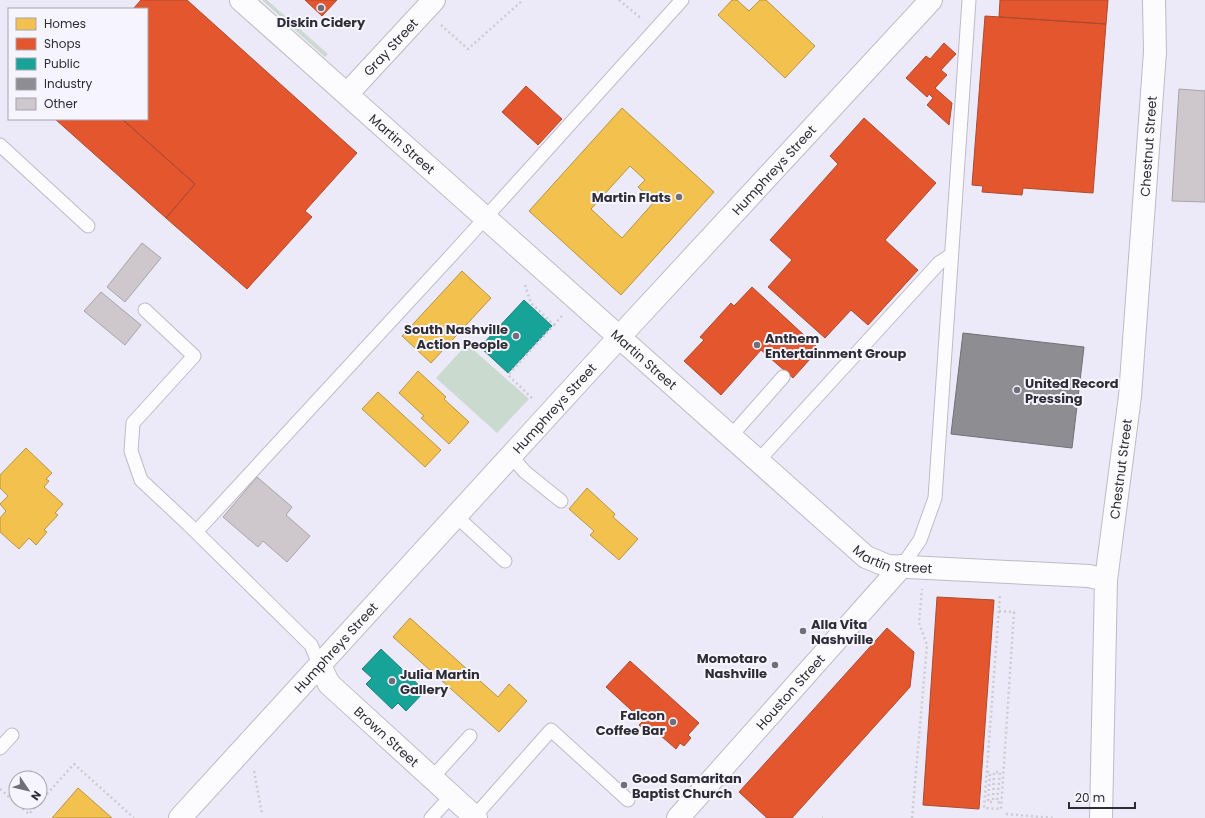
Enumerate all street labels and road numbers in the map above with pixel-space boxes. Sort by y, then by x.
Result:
street label: Gray Street [359,14,423,80]
street label: Chestnut Street [1136,95,1162,197]
street label: Martin Street [365,109,439,179]
street label: Humphreys Street [728,121,821,219]
street label: Martin Street [607,325,681,394]
street label: Humphreys Street [508,359,601,458]
street label: Chestnut Street [1105,418,1137,520]
street label: Martin Street [848,541,933,578]
street label: Humphreys Street [290,598,383,697]
street label: Houston Street [752,650,830,734]
street label: Brown Street [350,702,423,772]

